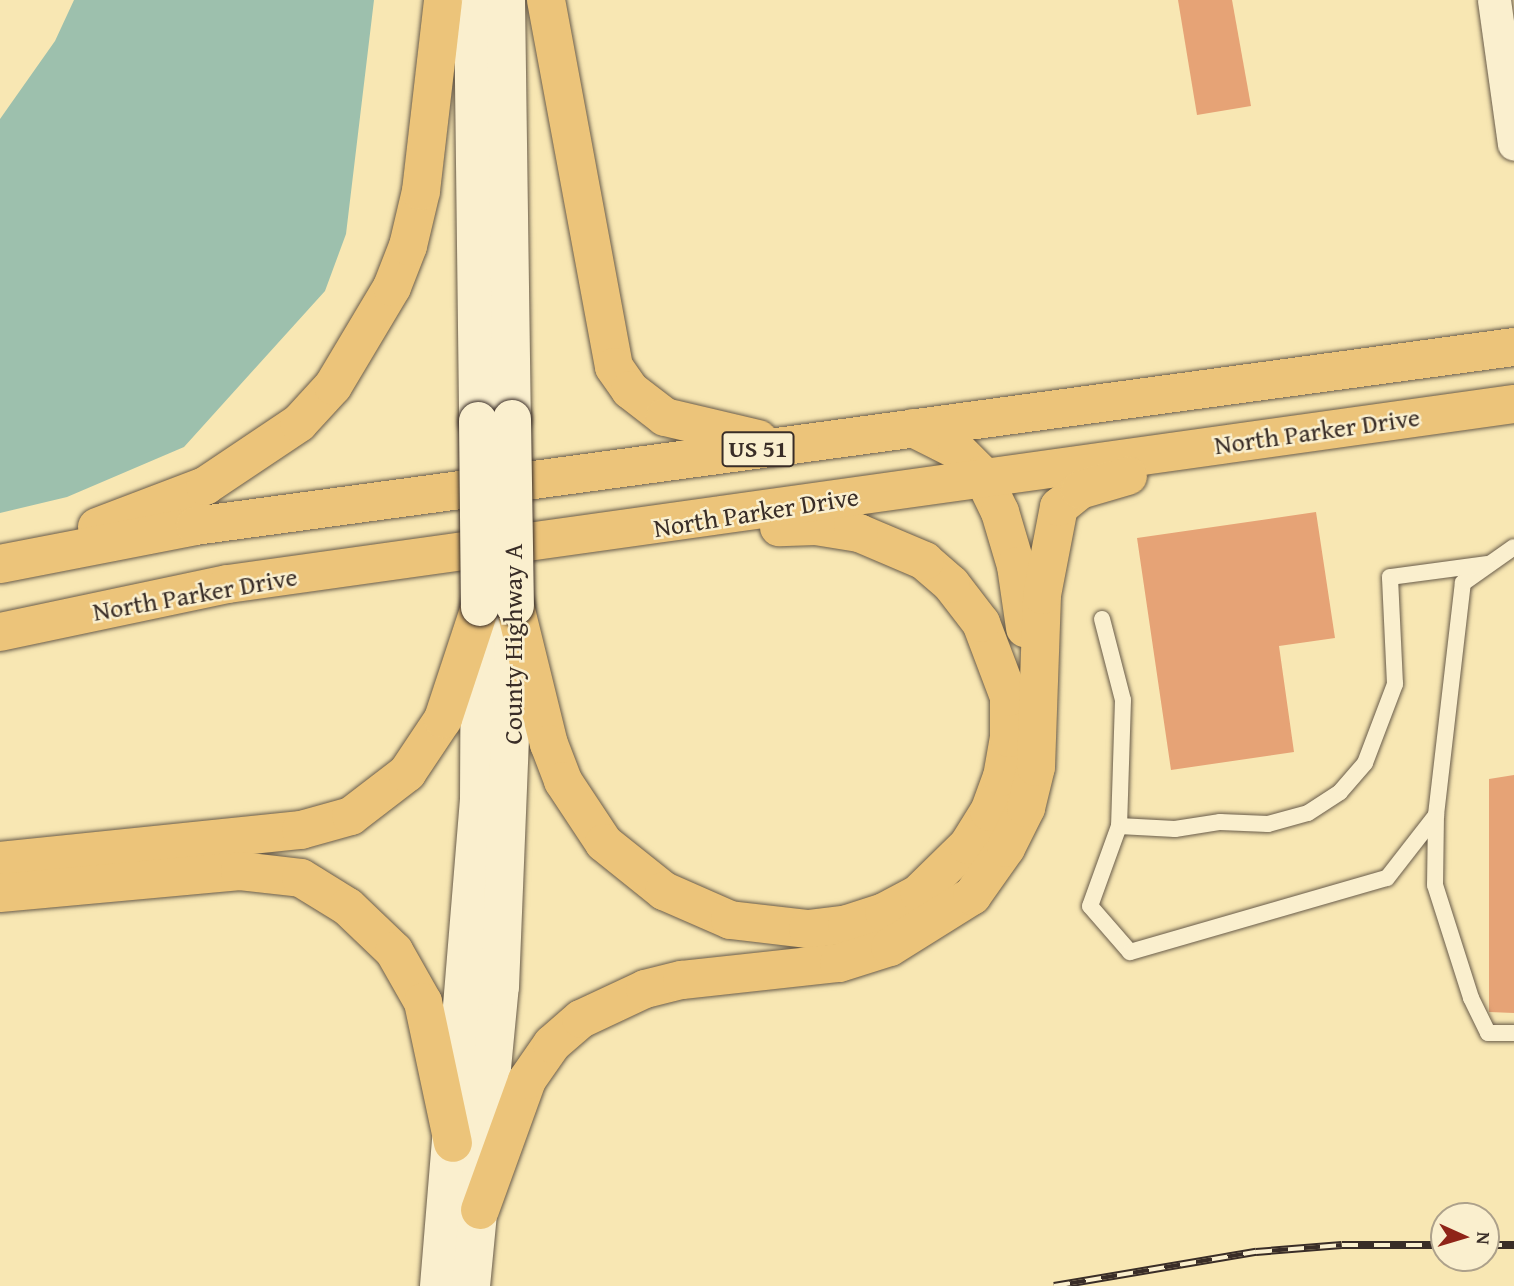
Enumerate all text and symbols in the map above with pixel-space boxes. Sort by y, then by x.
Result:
street label: North Parker Drive [1212,401,1422,461]
road number: US 51 [721,428,795,470]
street label: North Parker Drive [651,480,861,544]
street label: County Highway A [497,544,529,744]
street label: North Parker Drive [90,561,300,627]
north arrow [1430,1202,1500,1272]
text: N [1470,1231,1498,1246]

